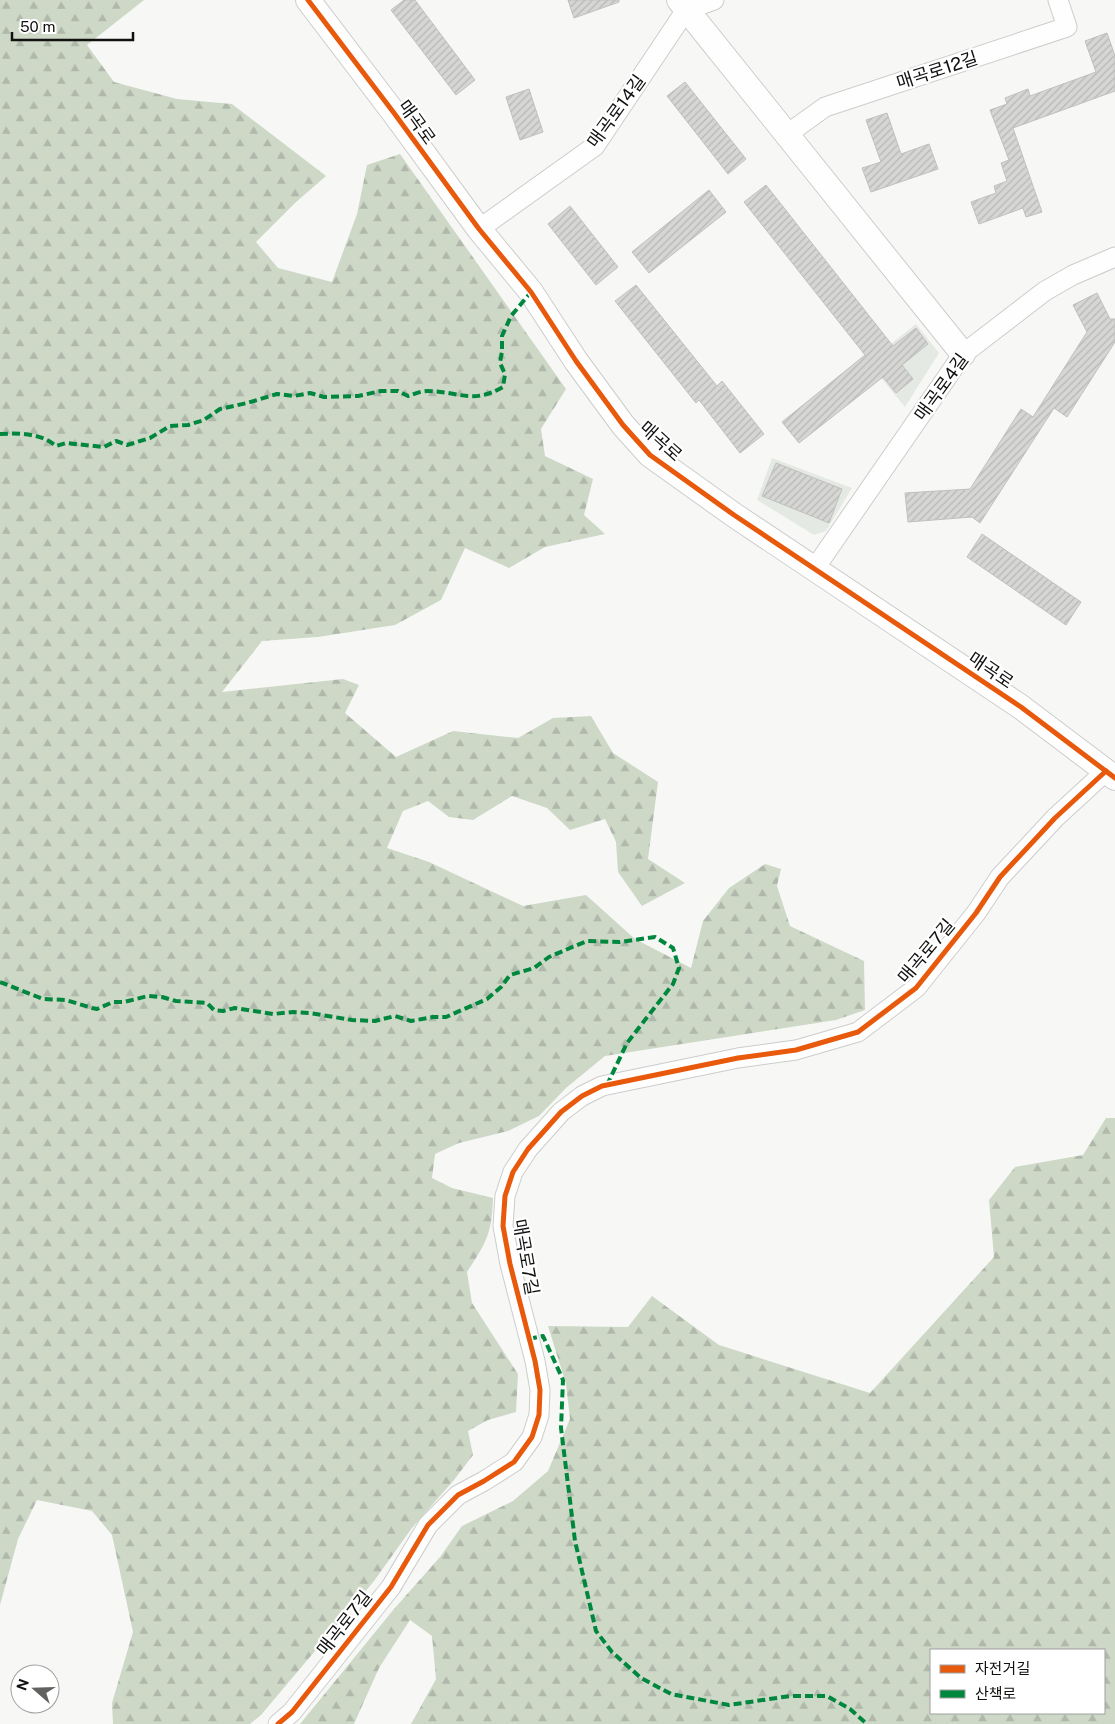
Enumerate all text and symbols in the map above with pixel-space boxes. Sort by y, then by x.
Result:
scale bar [12,10,134,42]
text: 50 m [20,18,55,35]
street label: 매곡로12길 [894,47,980,93]
street label: 매곡로14길 [583,70,649,152]
street label: 매곡로 [394,96,440,148]
street label: 매곡로4길 [910,349,972,425]
street label: 매곡로 [636,417,686,465]
street label: 매곡로 [965,647,1017,693]
street label: 매곡로7길 [893,915,959,987]
street label: 매곡로7길 [509,1217,543,1297]
street label: 매곡로7길 [312,1586,376,1660]
legend [930,1649,1105,1714]
text: 자전거길 [975,1660,1030,1677]
north arrow [10,1664,60,1714]
text: N [13,1677,32,1692]
text: 산책로 [975,1685,1016,1702]

